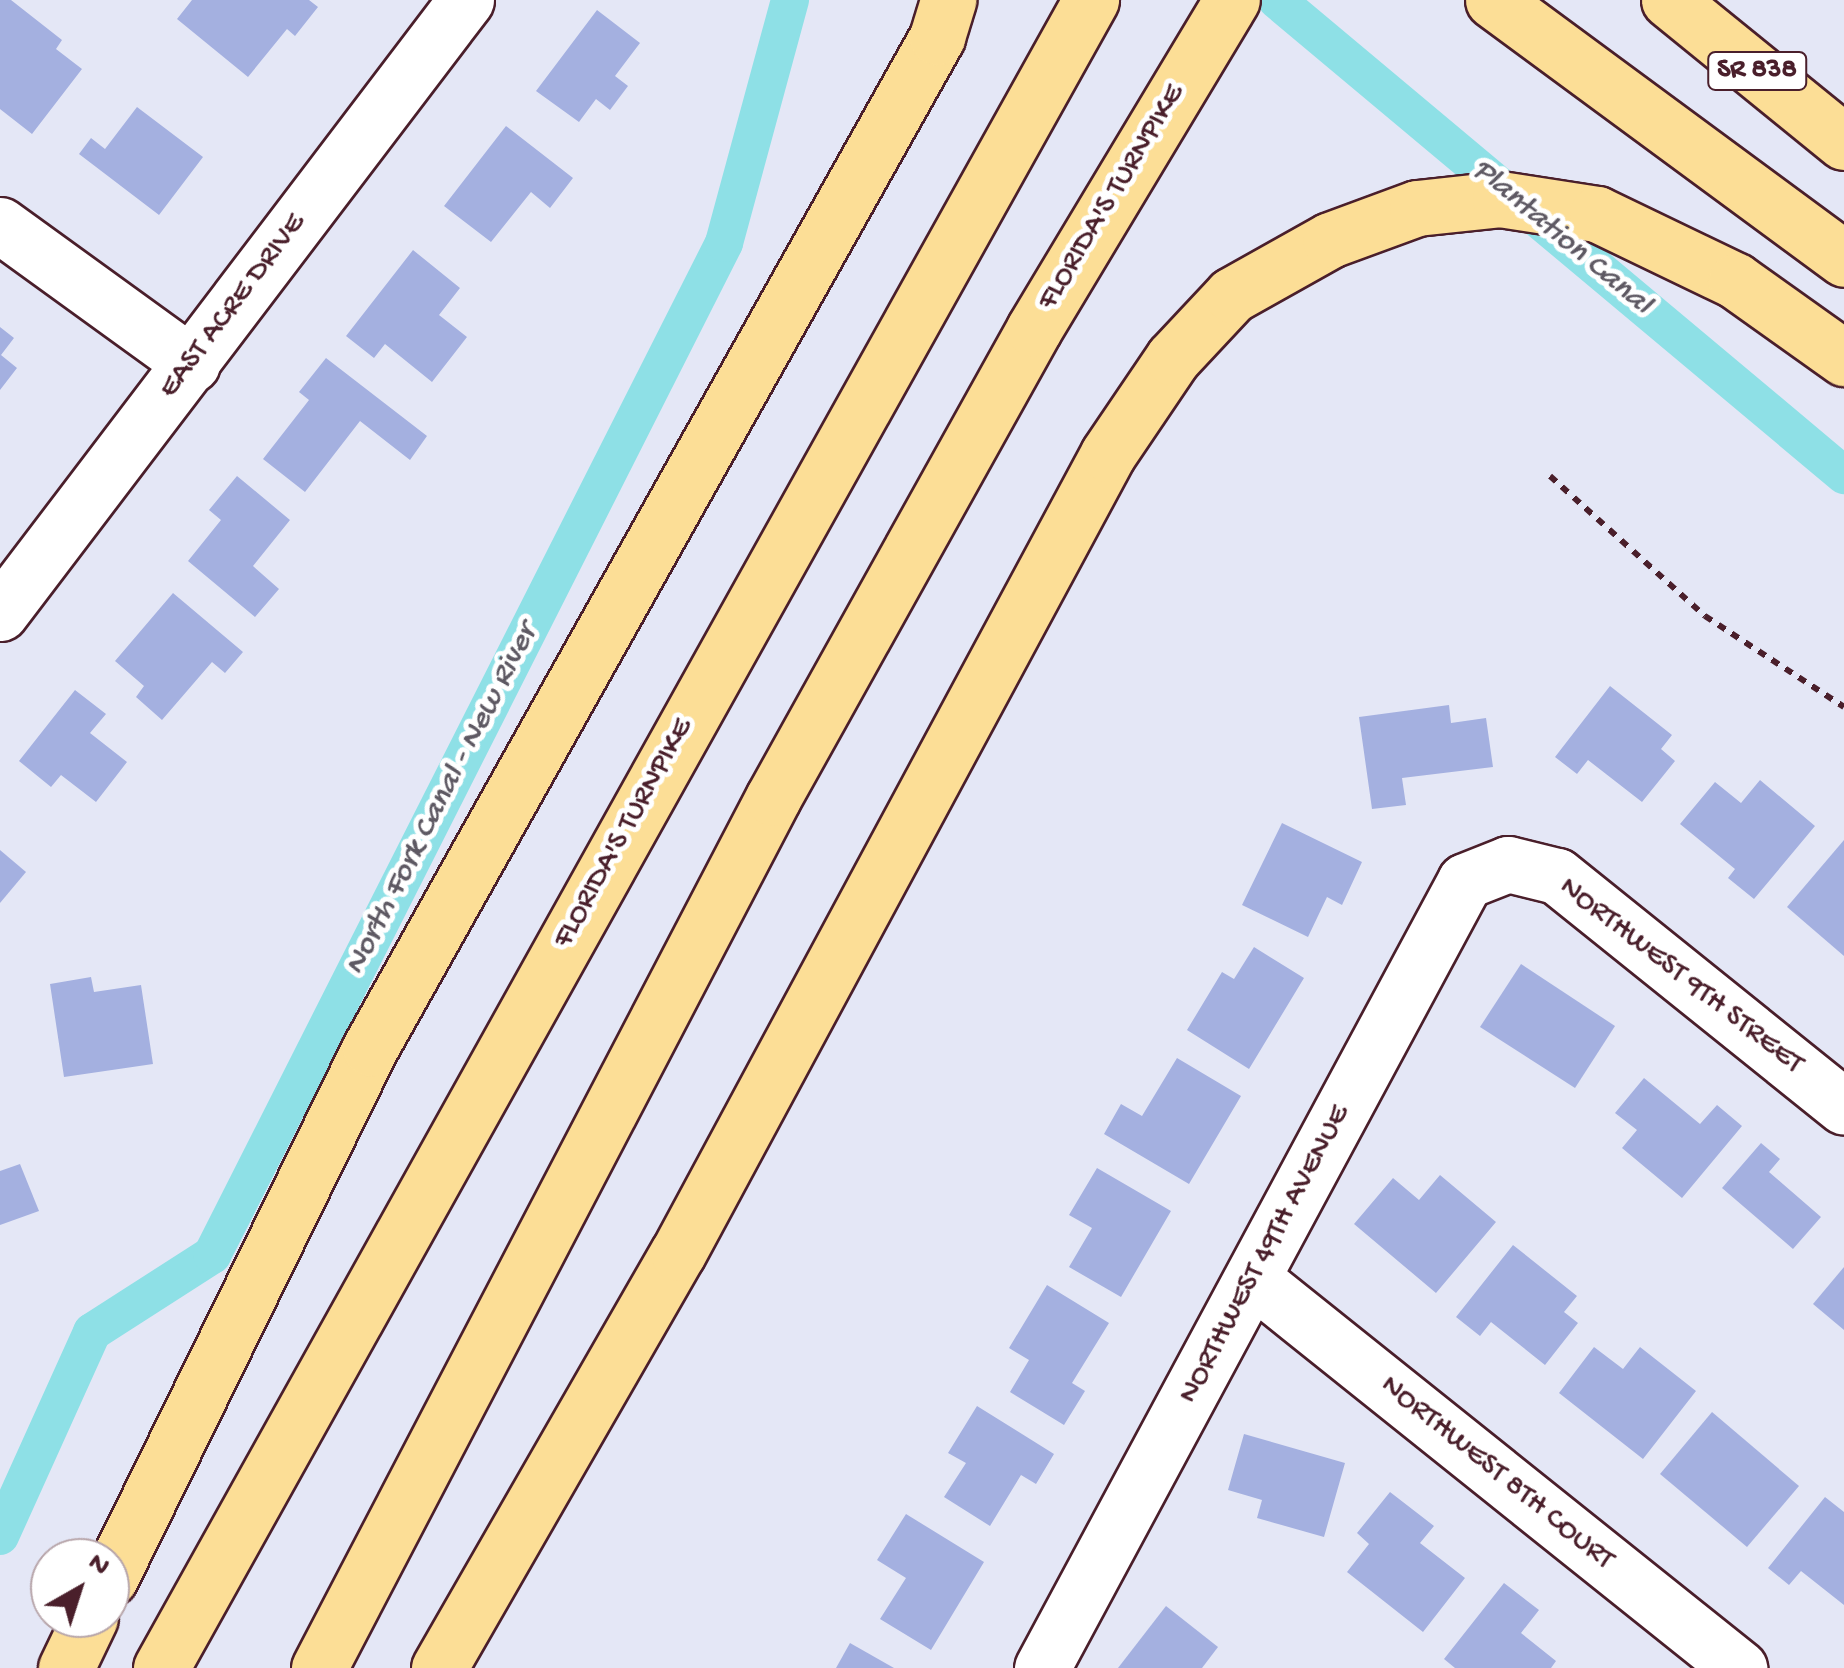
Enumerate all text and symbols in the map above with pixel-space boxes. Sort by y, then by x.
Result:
road number: SR 838 [1707,48,1807,94]
street label: FLORIDA'S TURNPIKE [1032,79,1194,317]
water label: Plantation Canal [1463,152,1659,324]
street label: EAST ACRE DRIVE [153,207,315,407]
water label: North Fork Canal - New River [337,618,547,982]
street label: FLORIDA'S TURNPIKE [547,713,703,955]
street label: NORTHWEST 9TH STREET [1551,871,1809,1083]
street label: NORTHWEST 49TH AVENUE [1172,1100,1360,1410]
street label: NORTHWEST 8TH COURT [1372,1369,1620,1579]
north arrow [30,1538,130,1638]
text: N [80,1547,115,1584]

